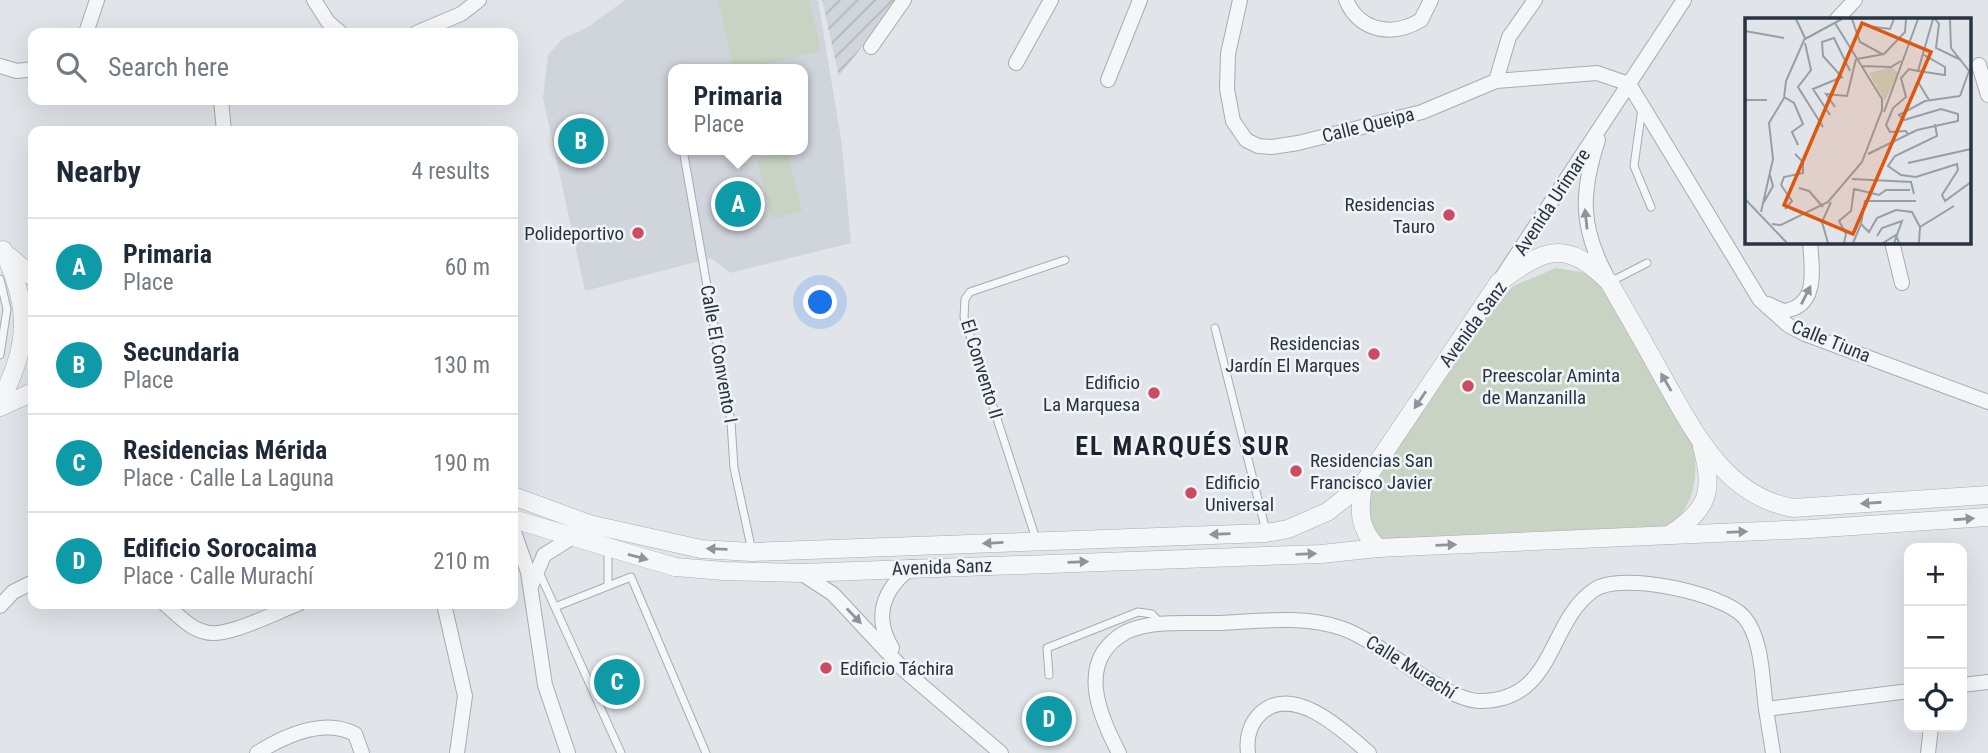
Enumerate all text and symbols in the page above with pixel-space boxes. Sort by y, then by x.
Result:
inset map [1745,18,1970,243]
search box [28,28,518,105]
icon: search [52,48,90,86]
text: Search here [108,52,229,82]
popup [668,64,808,155]
text: Primaria [694,81,782,111]
street label: Calle Queipa [1320,102,1416,148]
text: Place [694,111,744,138]
pin: B [558,115,604,167]
street label: Avenida Urimare [1509,144,1595,260]
text: Nearby [56,154,141,189]
text: 4 results [412,158,490,185]
pin: A [715,178,761,230]
place label: Residencias Tauro [1345,193,1435,238]
marker: Residencias Tauro [1441,207,1457,223]
one-way arrow [1581,208,1592,230]
place label: Polideportivo [524,222,624,245]
marker: Polideportivo [630,225,646,241]
text: Primaria [123,239,212,269]
text: A [72,254,86,281]
text: 60 m [445,254,490,281]
text: Place [123,269,173,296]
street label: Avenida Sanz [1434,277,1512,371]
street label: Calle El Convento I [696,283,742,425]
your location [803,285,837,319]
one-way arrow [1800,285,1811,305]
street label: Calle Tiuna [1788,315,1874,367]
street label: El Convento II [956,317,1008,421]
place label: Residencias Jardín El Marques [1225,332,1360,377]
text: Secundaria [123,337,240,367]
marker: Residencias Jardín El Marques [1366,346,1382,362]
text: B [73,352,85,379]
text: 130 m [433,352,490,379]
place label: Preescolar Aminta de Manzanilla [1482,364,1620,409]
text: Place [123,367,173,394]
place label: Edificio La Marquesa [1043,371,1140,416]
one-way arrow [1660,372,1672,392]
marker: Preescolar Aminta de Manzanilla [1460,378,1476,394]
marker: Edificio La Marquesa [1146,385,1162,401]
one-way arrow [1413,391,1427,409]
district label: EL MARQUÉS SUR [1075,431,1291,461]
text: Residencias Mérida [123,435,327,465]
place label: Residencias San Francisco Javier [1310,449,1433,494]
text: C [72,450,86,477]
text: 190 m [433,450,490,477]
marker: Residencias San Francisco Javier [1288,463,1304,479]
text: Place · Calle La Laguna [123,465,334,492]
place label: Edificio Universal [1205,471,1274,516]
marker: Edificio Universal [1183,485,1199,501]
one-way arrow [1860,498,1882,509]
one-way arrow [1954,513,1976,524]
one-way arrow [1727,526,1749,537]
one-way arrow [1209,529,1231,540]
text: Edificio Sorocaima [123,533,317,563]
one-way arrow [982,538,1004,549]
one-way arrow [1435,539,1457,550]
map controls [1904,543,1967,732]
button: + [1904,543,1967,606]
one-way arrow [706,544,728,555]
text: D [73,548,86,575]
text: 210 m [433,548,490,575]
one-way arrow [1295,549,1317,560]
one-way arrow [627,552,649,563]
street label: Avenida Sanz [891,554,993,580]
one-way arrow [1068,556,1090,567]
text: Place · Calle Murachí [123,563,314,590]
button: − [1904,606,1967,669]
one-way arrow [845,608,862,625]
street label: Calle Murachí [1362,630,1462,705]
pin: C [594,656,640,708]
place label: Edificio Táchira [840,657,954,680]
marker: Edificio Táchira [818,660,834,676]
button: locate [1904,669,1967,732]
pin: D [1026,693,1072,745]

